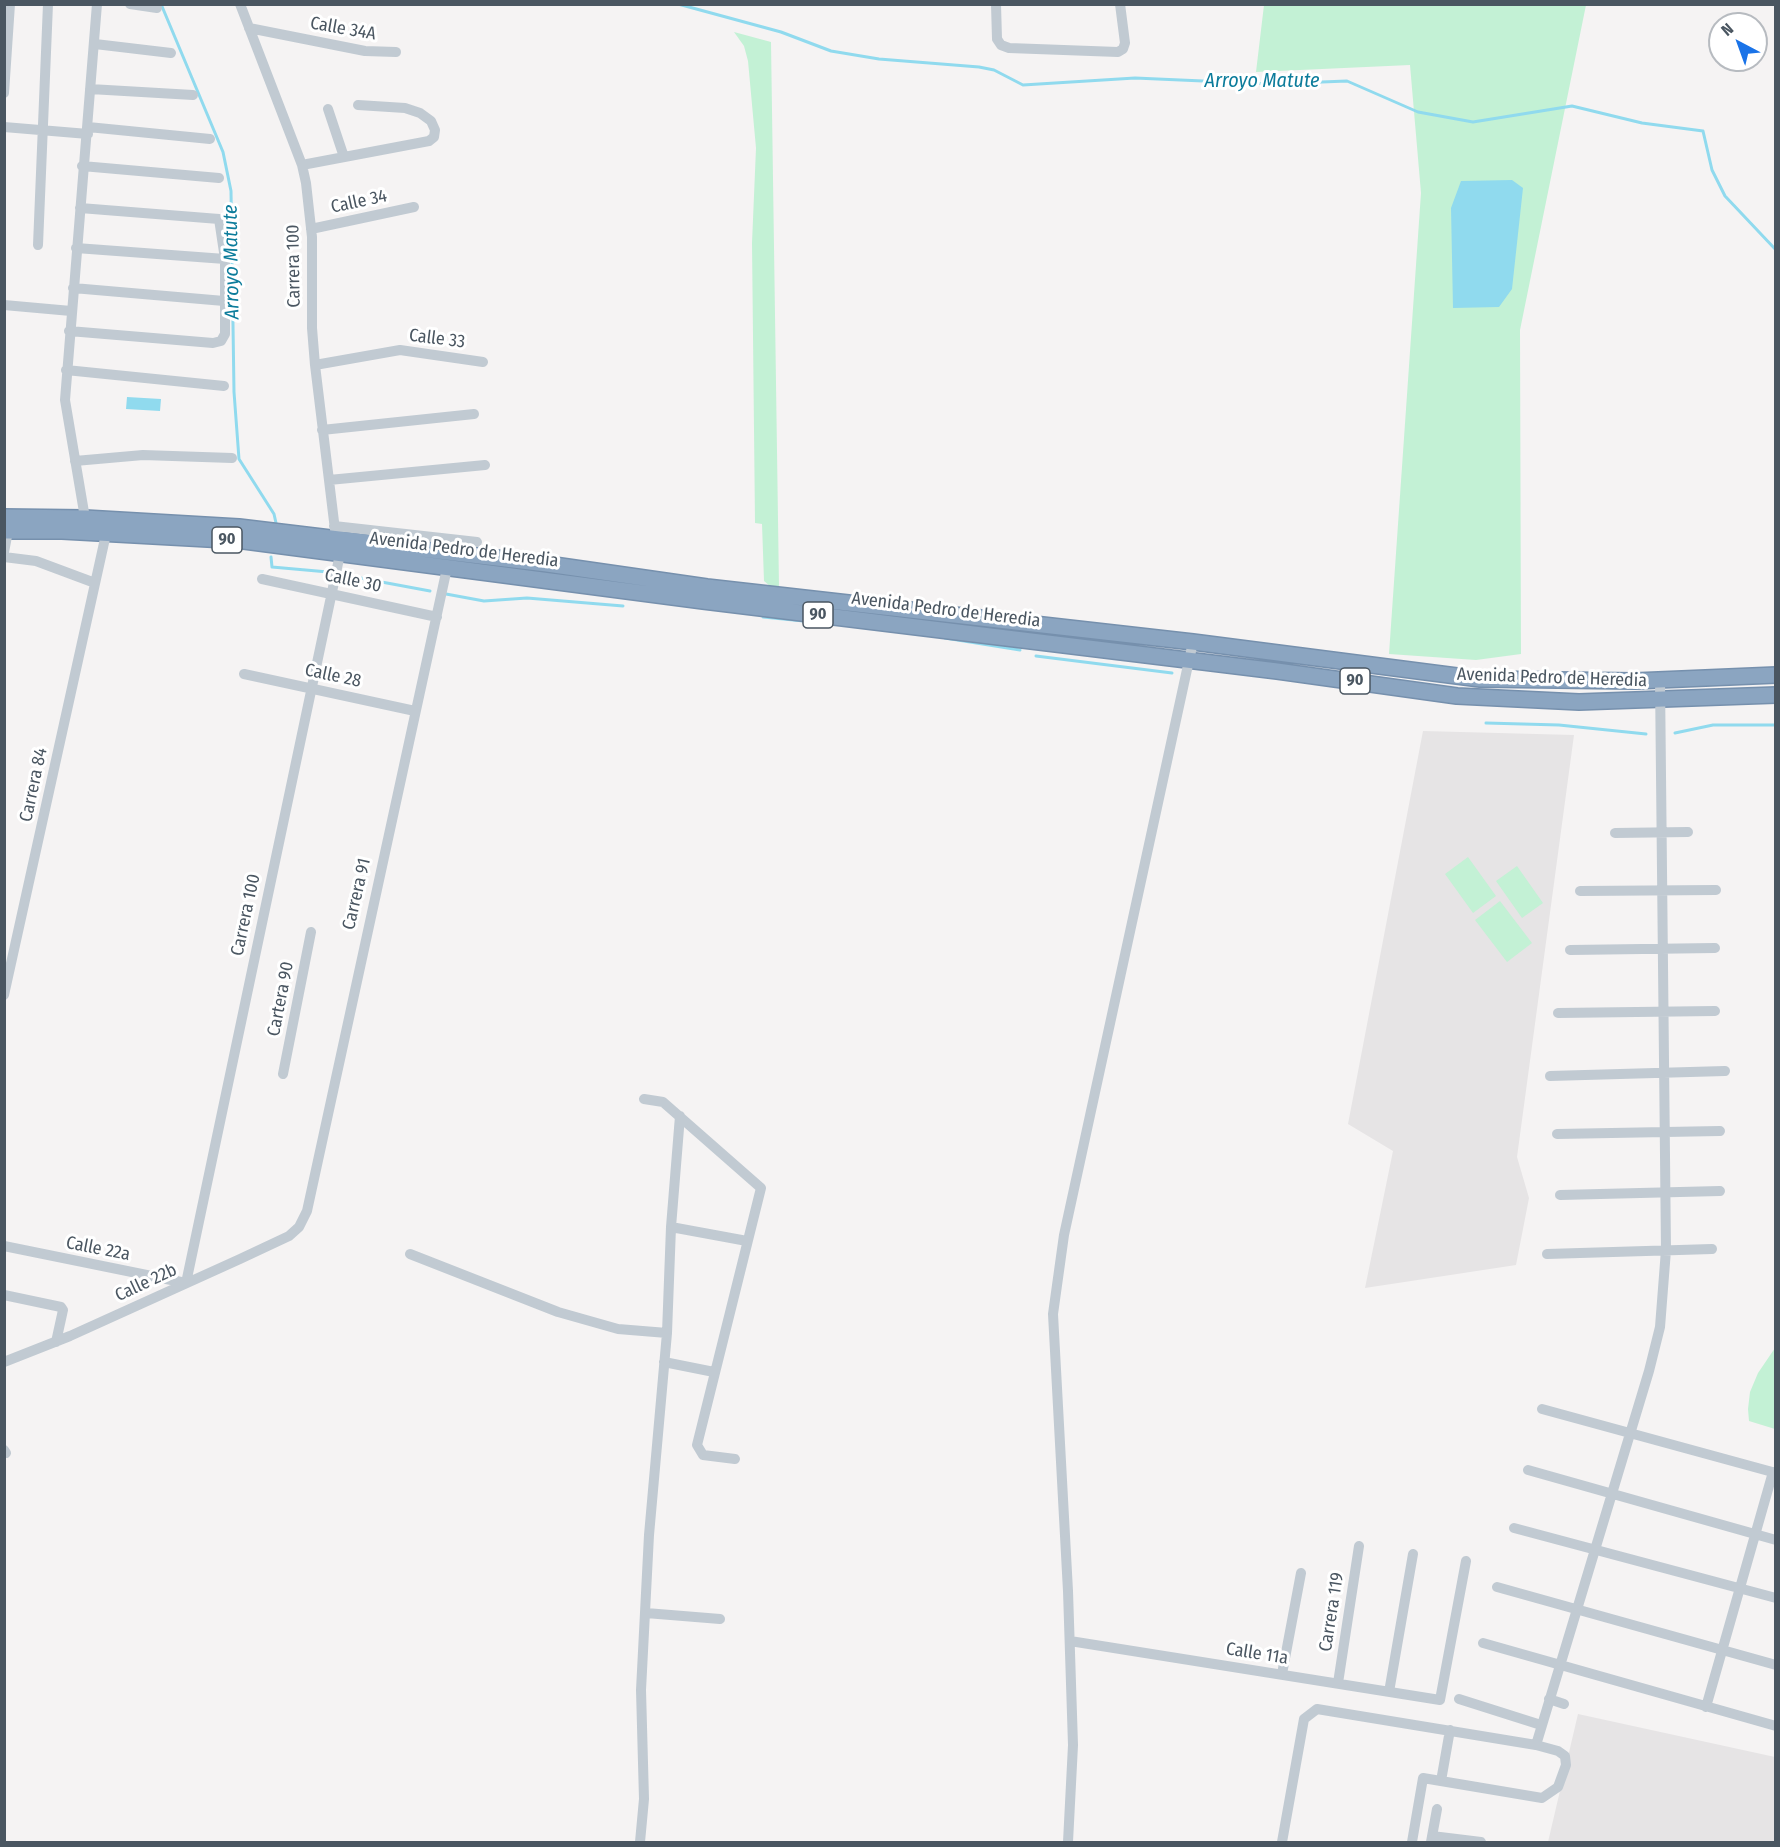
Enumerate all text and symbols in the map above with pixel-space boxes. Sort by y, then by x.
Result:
north arrow [1708,12,1768,72]
street label: Calle 34A [308,13,378,45]
text: N [1717,19,1737,40]
water label: Arroyo Matute [1205,69,1319,93]
street label: Calle 34 [329,186,389,218]
water label: Arroyo Matute [219,204,245,320]
street label: Carrera 100 [282,224,306,308]
street label: Calle 33 [408,325,466,353]
road number: 90 [212,527,242,553]
street label: Avenida Pedro de Heredia [368,528,560,572]
street label: Calle 30 [323,564,383,598]
street label: Avenida Pedro de Heredia [850,588,1042,632]
road number: 90 [803,602,833,628]
street label: Calle 28 [303,660,363,692]
street label: Avenida Pedro de Heredia [1457,664,1647,692]
road number: 90 [1340,668,1370,694]
street label: Carrera 84 [16,746,52,824]
street label: Carrera 91 [338,856,376,932]
street label: Carrera 100 [227,872,265,958]
street label: Cartera 90 [263,960,299,1038]
street label: Calle 22a [64,1232,132,1266]
street label: Calle 22b [112,1259,180,1307]
street label: Carrera 119 [1315,1571,1349,1653]
street label: Calle 11a [1224,1638,1290,1670]

